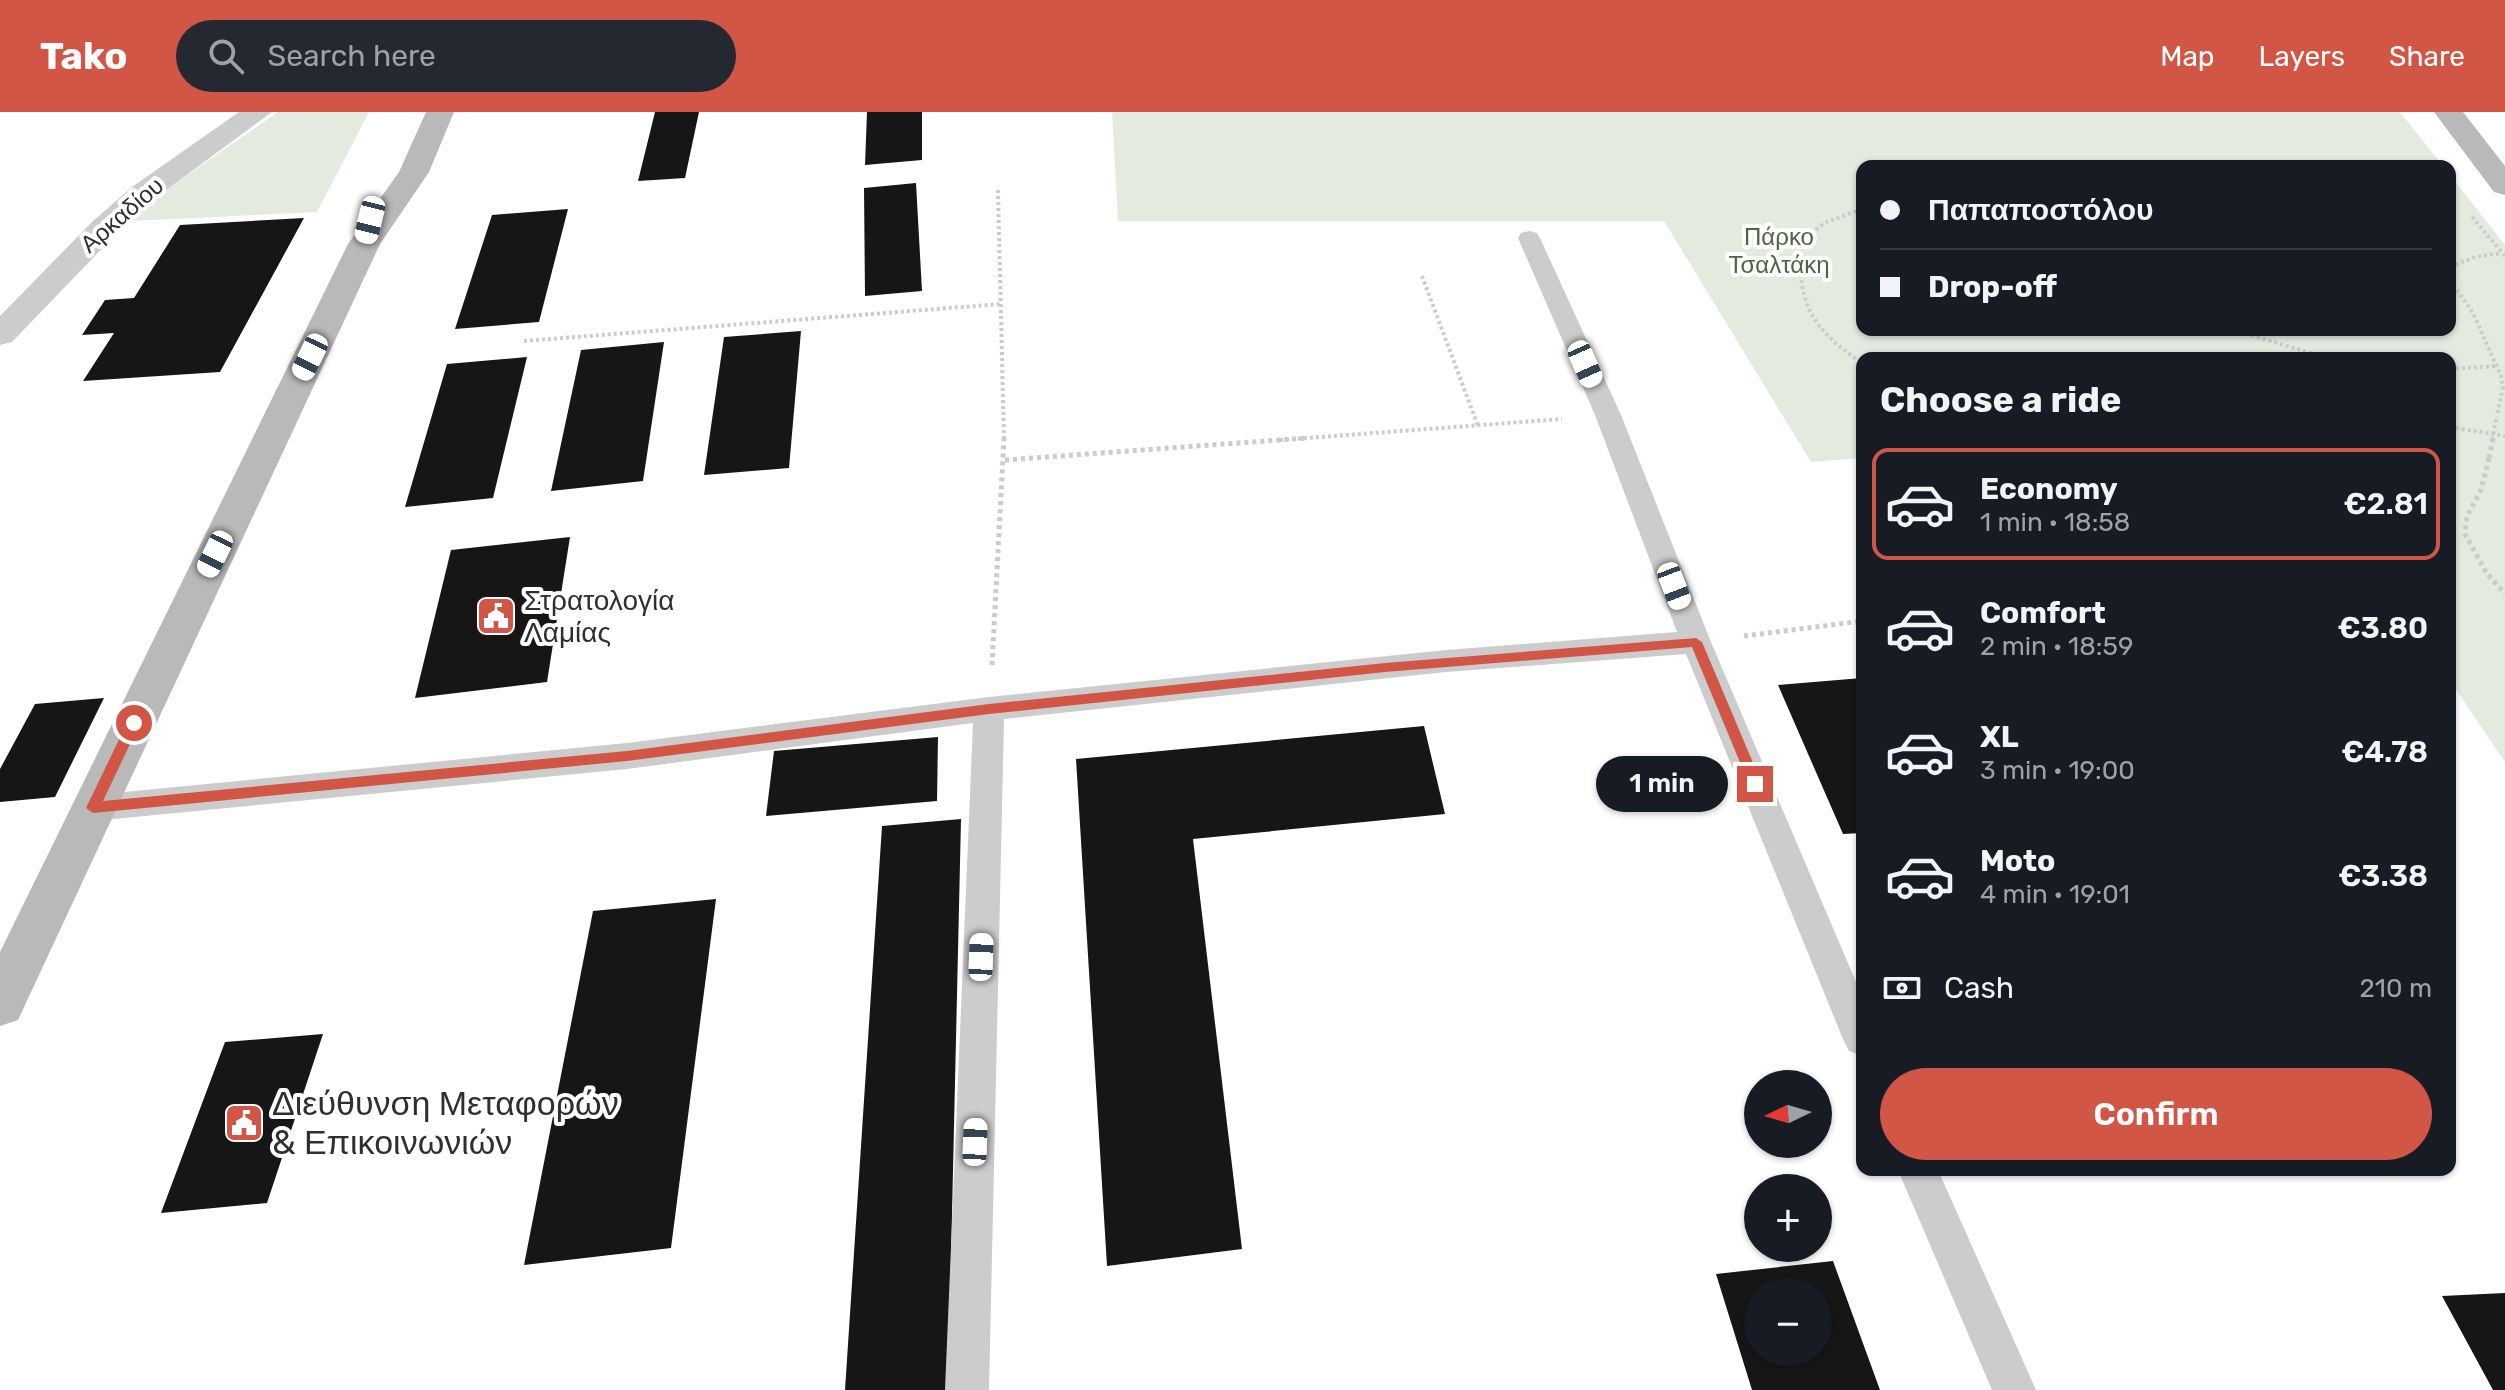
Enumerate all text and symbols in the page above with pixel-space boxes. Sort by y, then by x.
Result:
search box [176,20,736,92]
text: Tako [40,33,128,79]
icon: search [204,34,248,78]
text: Search here [268,38,436,74]
text: Map [2160,40,2215,73]
text: Layers [2259,40,2345,73]
text: Share [2389,40,2465,73]
street label: Αρκαδίου [75,171,169,259]
text: Παπαποστόλου [1928,192,2153,228]
car [353,194,387,246]
park label: Πάρκο Τσαλτάκη [1728,223,1830,279]
text: Drop-off [1928,269,2057,305]
car [289,330,331,384]
car [1564,337,1606,391]
text: Choose a ride [1880,378,2121,421]
icon: car [1884,468,1956,540]
text: Economy [1980,471,2118,507]
text: €2.81 [2343,486,2428,522]
text: 1 min · 18:58 [1980,507,2130,538]
car [194,527,236,581]
car [1654,559,1694,613]
place label: Στρατολογία Λαμίας [524,584,674,649]
icon: car [1884,592,1956,664]
public building icon: Στρατολογία Λαμίας [475,595,517,637]
text: Comfort [1980,595,2106,631]
text: €3.80 [2337,610,2428,646]
text: 2 min · 18:59 [1980,631,2133,662]
route start [116,705,152,741]
icon: car [1884,716,1956,788]
text: XL [1980,719,2019,755]
text: €4.78 [2341,734,2428,770]
text: 3 min · 19:00 [1980,755,2135,786]
callout: 1 min [1595,756,1727,812]
route end [1737,766,1773,802]
text: 1 min [1629,768,1695,799]
icon: car [1884,840,1956,912]
text: Moto [1980,843,2055,879]
text: €3.38 [2338,858,2428,894]
text: 4 min · 19:01 [1980,879,2130,910]
car [968,933,994,981]
icon: cash [1880,966,1924,1010]
text: Cash [1944,970,2014,1006]
text: 210 m [2360,973,2432,1004]
button: Confirm [1880,1068,2432,1160]
north arrow [1744,1070,1832,1158]
map controls [1744,1070,1832,1366]
place label: Διεύθυνση Μεταφορών & Επικοινωνιών [272,1083,619,1163]
public building icon: Διεύθυνση Μεταφορών & Επικοινωνιών [223,1102,265,1144]
car [962,1118,988,1166]
button: + [1744,1174,1832,1262]
button: − [1744,1278,1832,1366]

